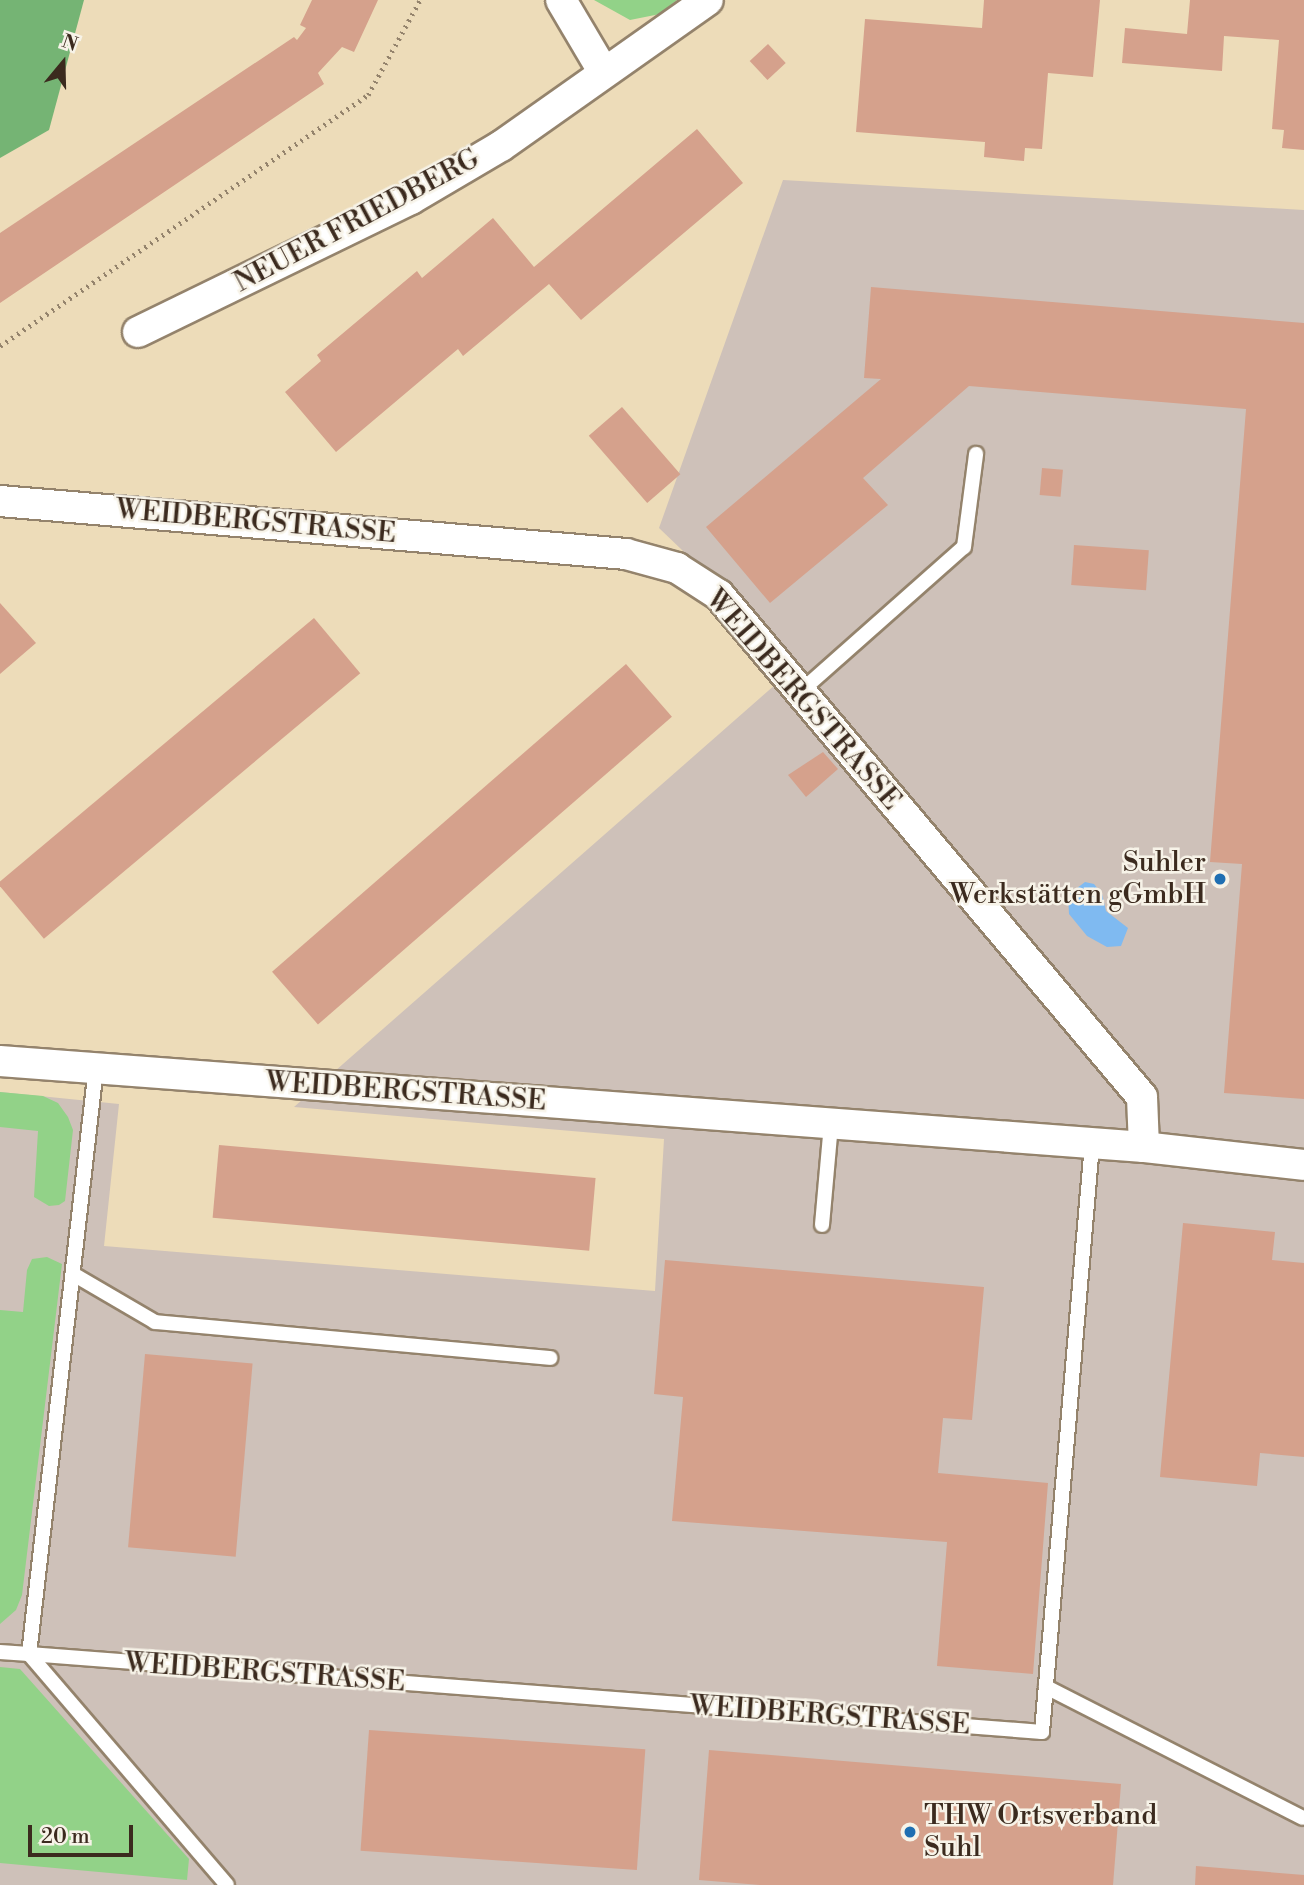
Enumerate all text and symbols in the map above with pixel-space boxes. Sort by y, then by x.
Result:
north arrow [28,28,98,98]
text: N [59,29,81,57]
street label: NEUER FRIEDBERG [229,142,485,300]
street label: WEIDBERGSTRASSE [114,493,398,551]
street label: WEIDBERGSTRASSE [698,583,908,817]
place label: Suhler Werkstätten gGmbH [949,846,1206,912]
marker: Suhler Werkstätten gGmbH [1212,871,1228,887]
street label: WEIDBERGSTRASSE [265,1065,547,1119]
street label: WEIDBERGSTRASSE [124,1646,406,1700]
street label: WEIDBERGSTRASSE [689,1689,971,1743]
place label: THW Ortsverband Suhl [924,1799,1157,1865]
scale bar [32,1812,136,1856]
text: 20 m [41,1824,90,1850]
marker: THW Ortsverband Suhl [902,1824,918,1840]

